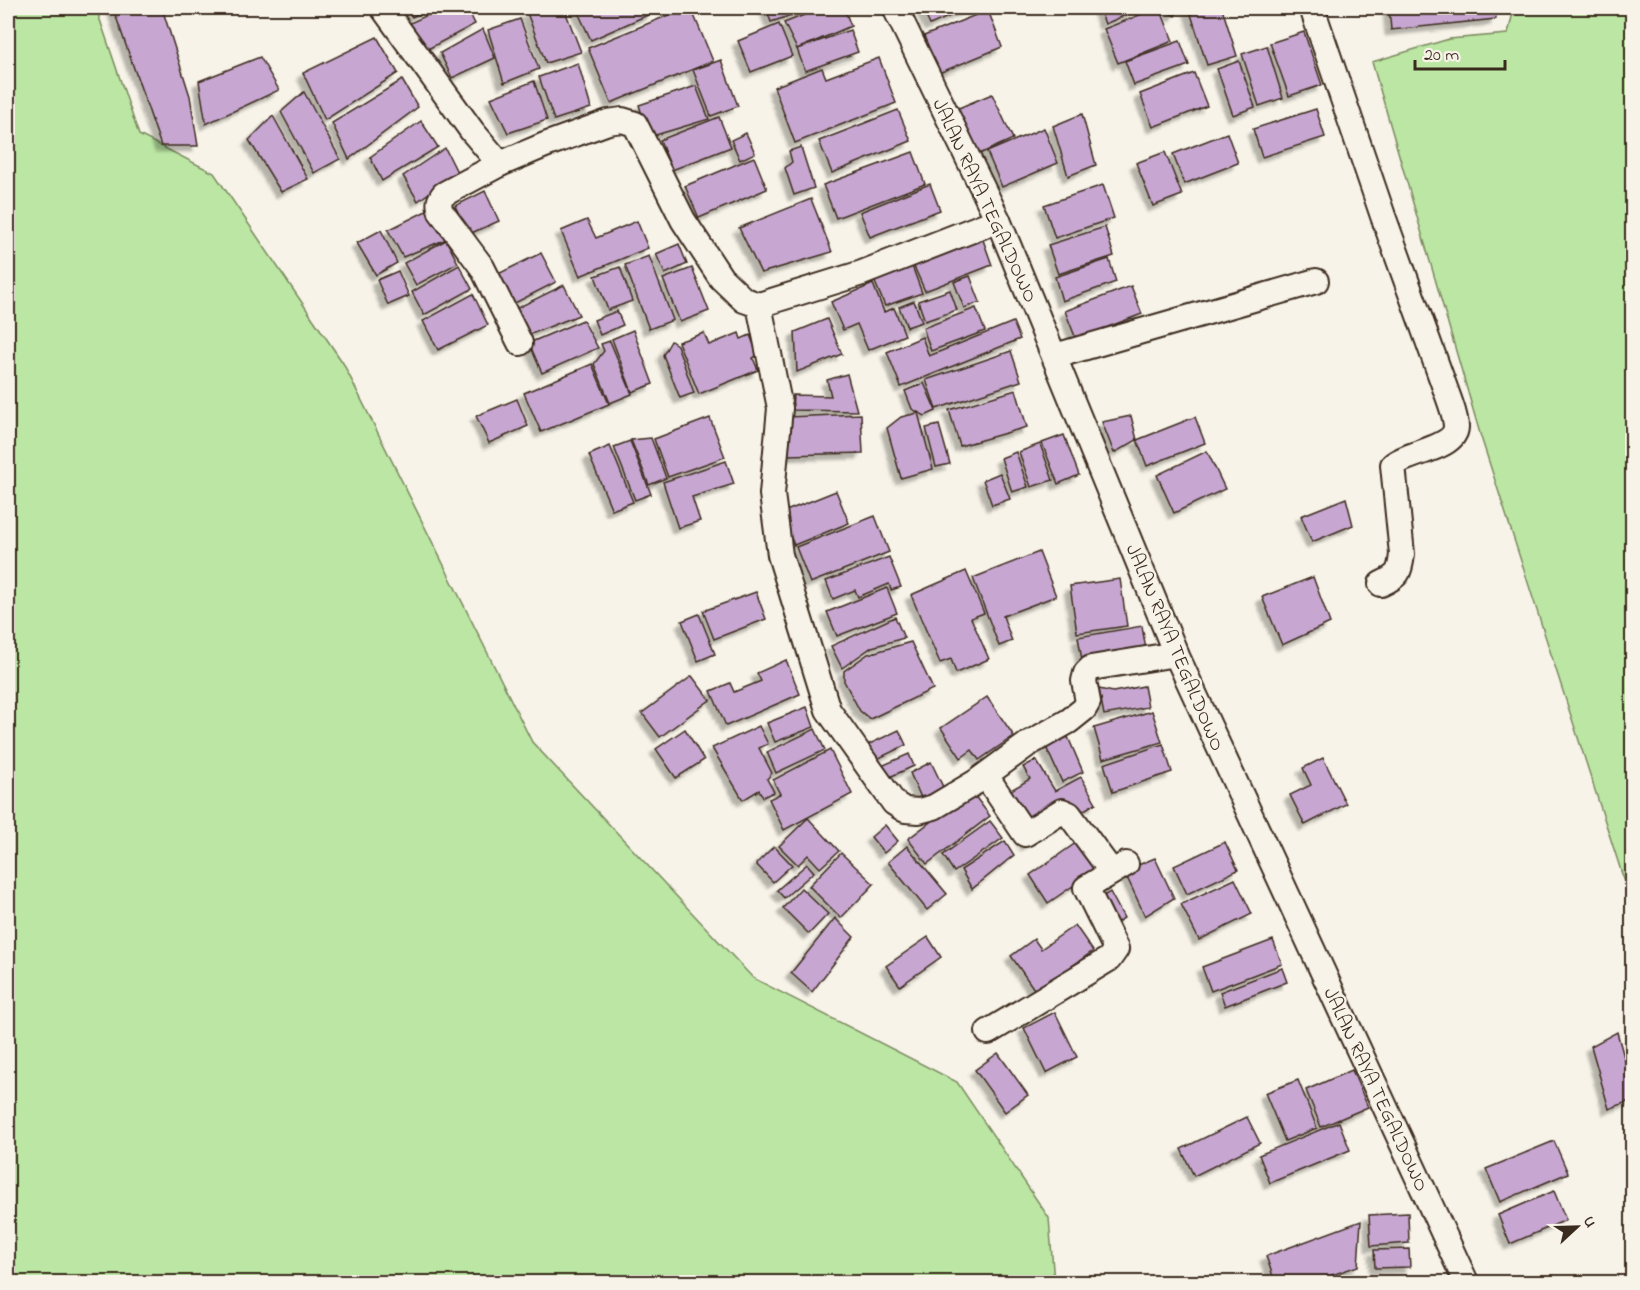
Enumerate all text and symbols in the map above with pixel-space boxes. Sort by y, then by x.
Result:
scale bar [1415,33,1505,71]
text: 20 m [1424,43,1459,69]
street label: JALAN RAYA TEGALDOWO [924,94,1044,308]
street label: JALAN RAYA TEGALDOWO [1117,540,1231,756]
street label: JALAN RAYA TEGALDOWO [1315,983,1435,1197]
north arrow [1547,1197,1607,1257]
text: U [1576,1213,1602,1231]

